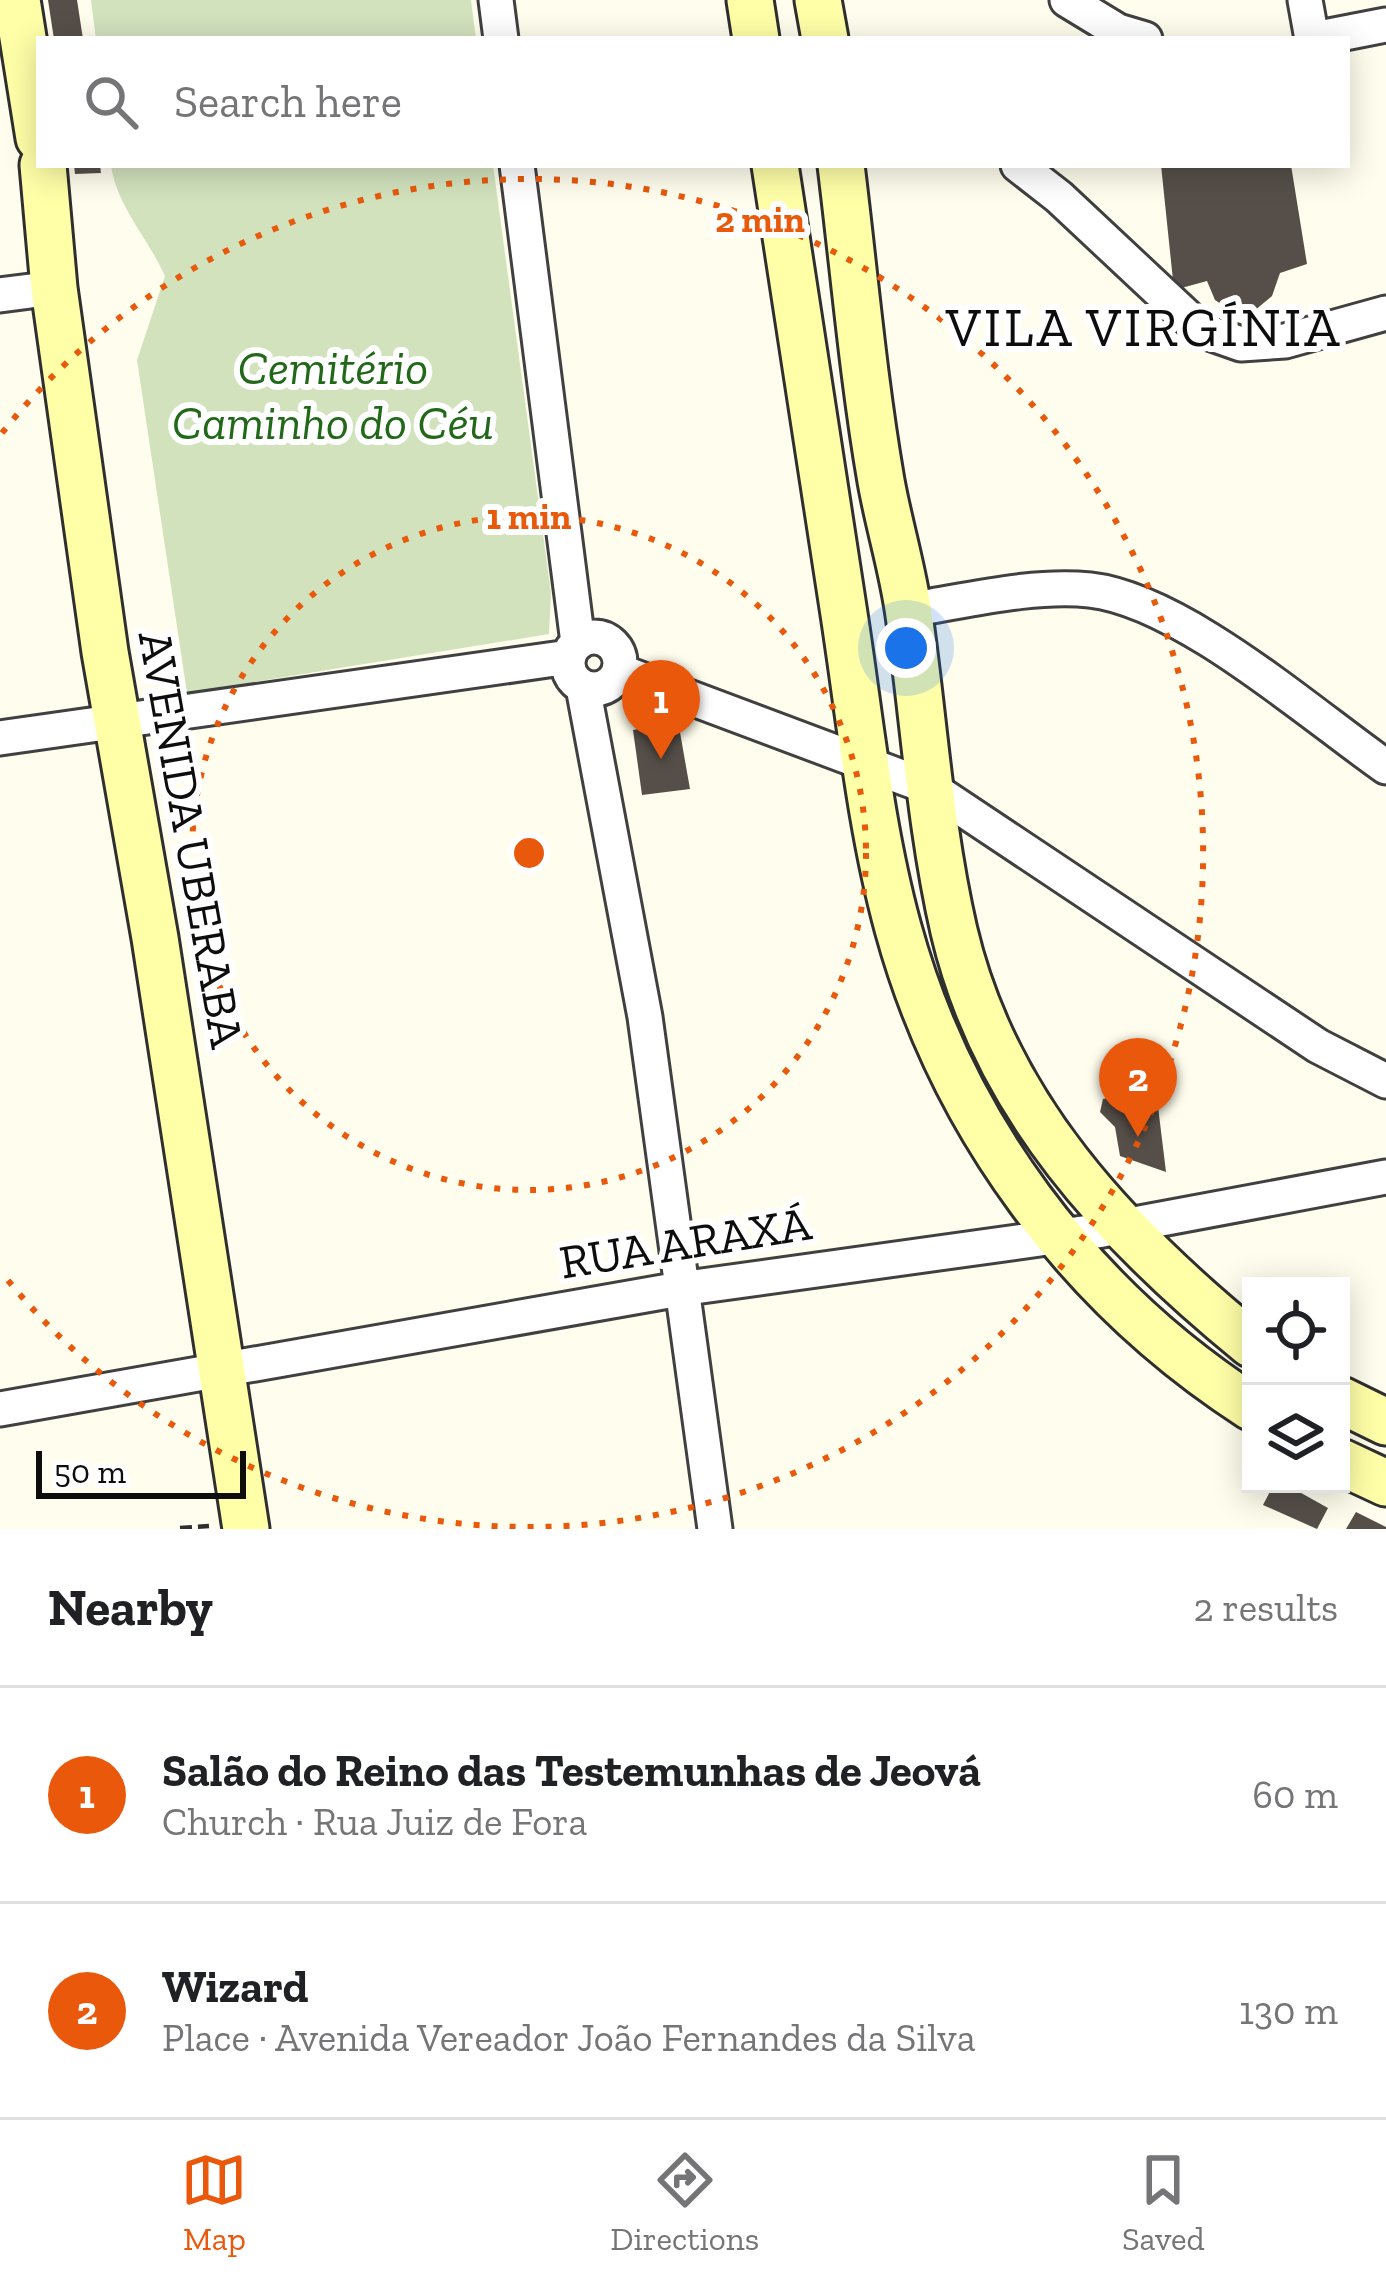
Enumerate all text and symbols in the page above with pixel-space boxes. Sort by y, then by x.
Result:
search box [36,36,1350,168]
icon: search [78,69,144,135]
text: Search here [174,75,402,129]
text: 2 min [715,198,805,241]
district label: VILA VIRGÍNIA [945,295,1342,360]
park label: Cemitério Caminho do Céu [172,339,494,451]
text: 1 min [487,495,571,538]
your location [876,618,936,678]
street label: AVENIDA UBERABA [127,626,256,1053]
pin: 1 [622,660,700,759]
centre of rings [508,832,550,874]
pin: 2 [1099,1038,1177,1137]
street label: RUA ARAXÁ [555,1194,816,1290]
map controls [1242,1277,1350,1493]
button: locate [1242,1277,1350,1385]
button: layers [1242,1385,1350,1493]
scale bar [36,1445,246,1498]
text: 50 m [54,1452,126,1491]
text: Nearby [48,1577,213,1638]
text: 2 results [1193,1584,1338,1631]
text: Salão do Reino das Testemunhas de Jeová [162,1744,981,1798]
text: 1 [79,1771,95,1818]
text: 60 m [1252,1771,1338,1818]
text: Church · Rua Juiz de Fora [162,1798,587,1845]
text: Wizard [162,1960,309,2014]
text: 2 [77,1987,97,2034]
text: 130 m [1239,1987,1338,2034]
text: Place · Avenida Vereador João Fernandes da Silva [162,2014,976,2061]
tab: Map [181,2147,247,2258]
tab: Directions [610,2147,759,2258]
tab: Saved [1122,2147,1205,2258]

